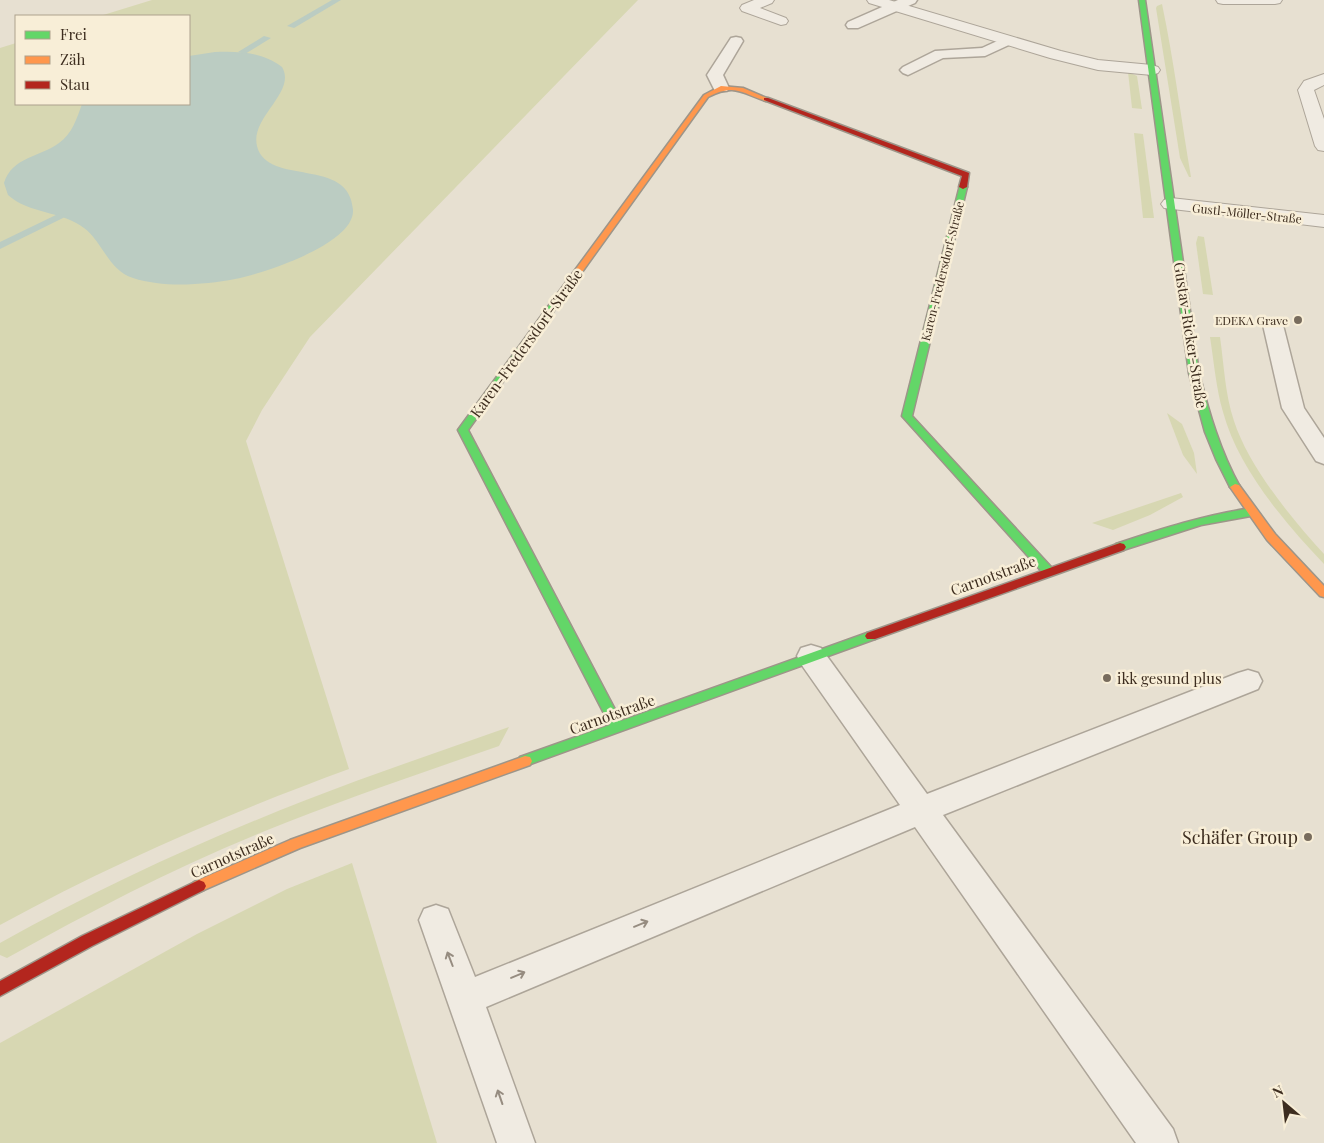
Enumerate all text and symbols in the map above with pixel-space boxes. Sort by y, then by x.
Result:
legend [15,15,190,105]
text: Frei [60,24,88,44]
text: Zäh [60,49,85,69]
text: Stau [60,74,90,94]
street label: Karen-Fredersdorf-Straße [917,199,967,343]
street label: Gustl-Möller-Straße [1191,199,1303,227]
street label: Gustav-Ricker-Straße [1170,260,1212,410]
street label: Karen-Fredersdorf-Straße [465,265,587,421]
place label: EDEKA Grave [1215,312,1288,328]
marker: EDEKA Grave [1292,314,1304,326]
street label: Carnotstraße [948,550,1038,600]
place label: ikk gesund plus [1117,668,1222,688]
marker: ikk gesund plus [1101,672,1113,684]
street label: Carnotstraße [567,689,657,739]
place label: Schäfer Group [1182,825,1298,849]
street label: Carnotstraße [187,828,277,882]
marker: Schäfer Group [1302,831,1314,843]
one-way arrow [633,919,648,928]
one-way arrow [445,951,454,967]
one-way arrow [510,970,525,980]
north arrow [1259,1078,1309,1128]
text: N [1269,1080,1287,1102]
one-way arrow [495,1090,504,1105]

